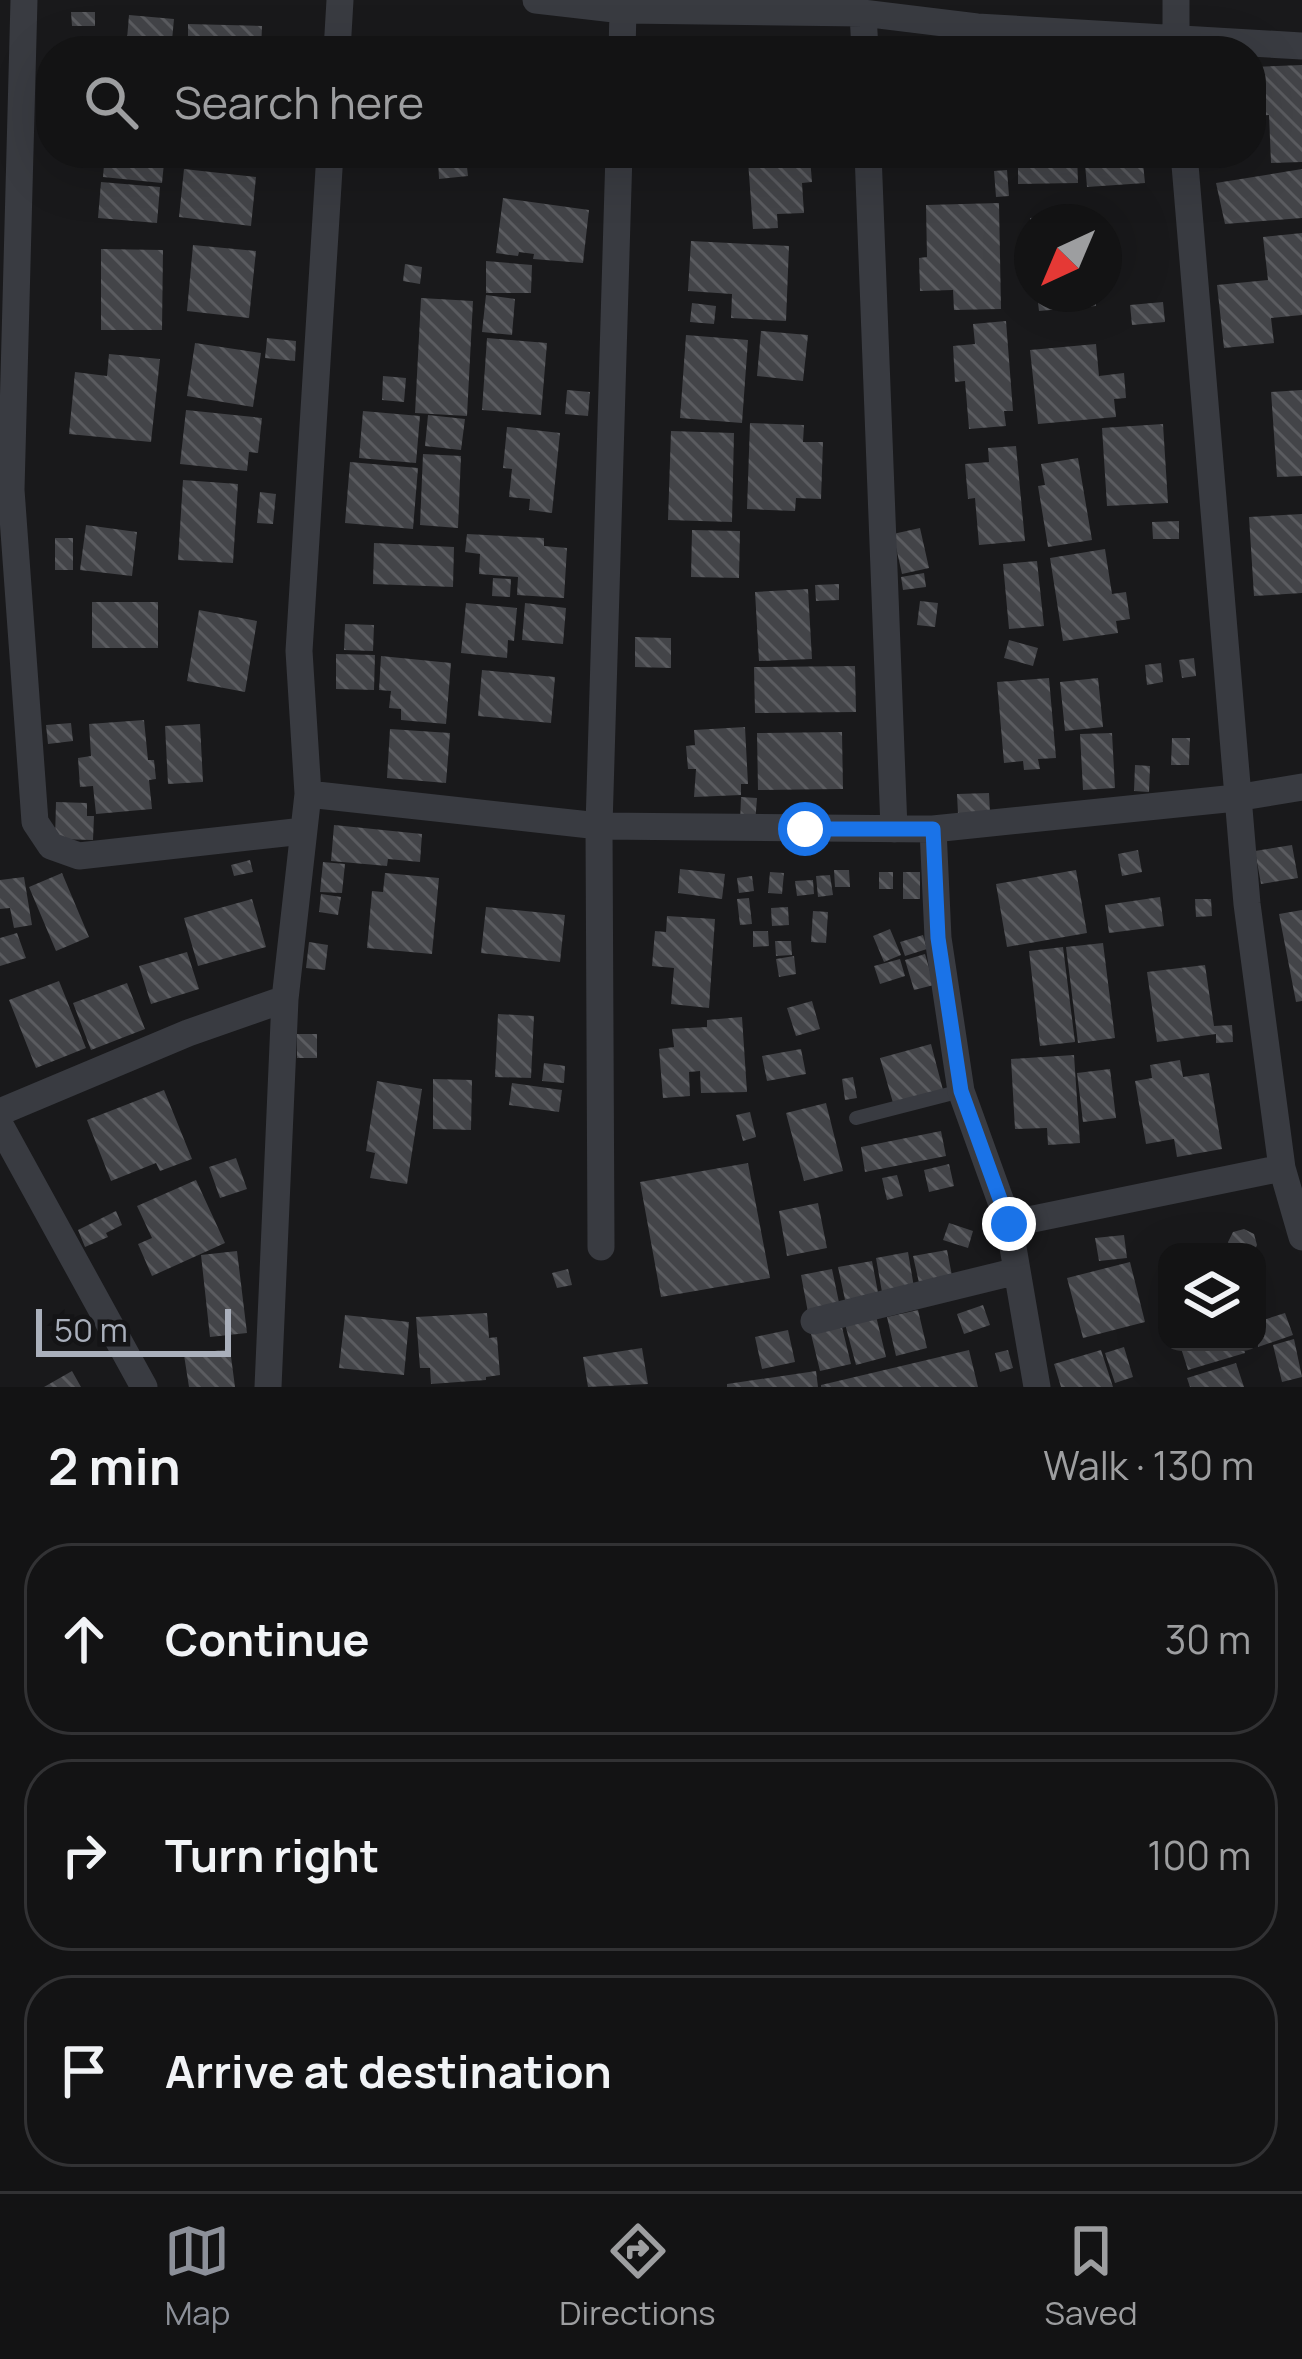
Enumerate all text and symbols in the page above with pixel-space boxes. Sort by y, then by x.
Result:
search box [36,36,1266,168]
icon: search [78,69,144,135]
text: Search here [174,71,424,133]
north arrow [1014,204,1122,312]
route start [778,802,832,856]
route end [982,1197,1036,1251]
map controls [1158,1243,1266,1351]
button: layers [1158,1243,1266,1351]
scale bar [36,1303,231,1356]
text: 50 m [54,1307,128,1352]
text: 2 min [48,1431,181,1500]
text: Walk · 130 m [1043,1438,1254,1492]
icon: ahead [51,1606,117,1672]
text: Continue [165,1608,370,1670]
text: 30 m [1165,1612,1251,1666]
icon: right [51,1822,117,1888]
text: Turn right [165,1824,379,1886]
text: 100 m [1147,1828,1251,1882]
icon: arrive [51,2038,117,2104]
text: Arrive at destination [165,2040,612,2102]
tab: Map [164,2218,230,2335]
tab: Directions [559,2218,716,2335]
tab: Saved [1045,2218,1138,2335]

